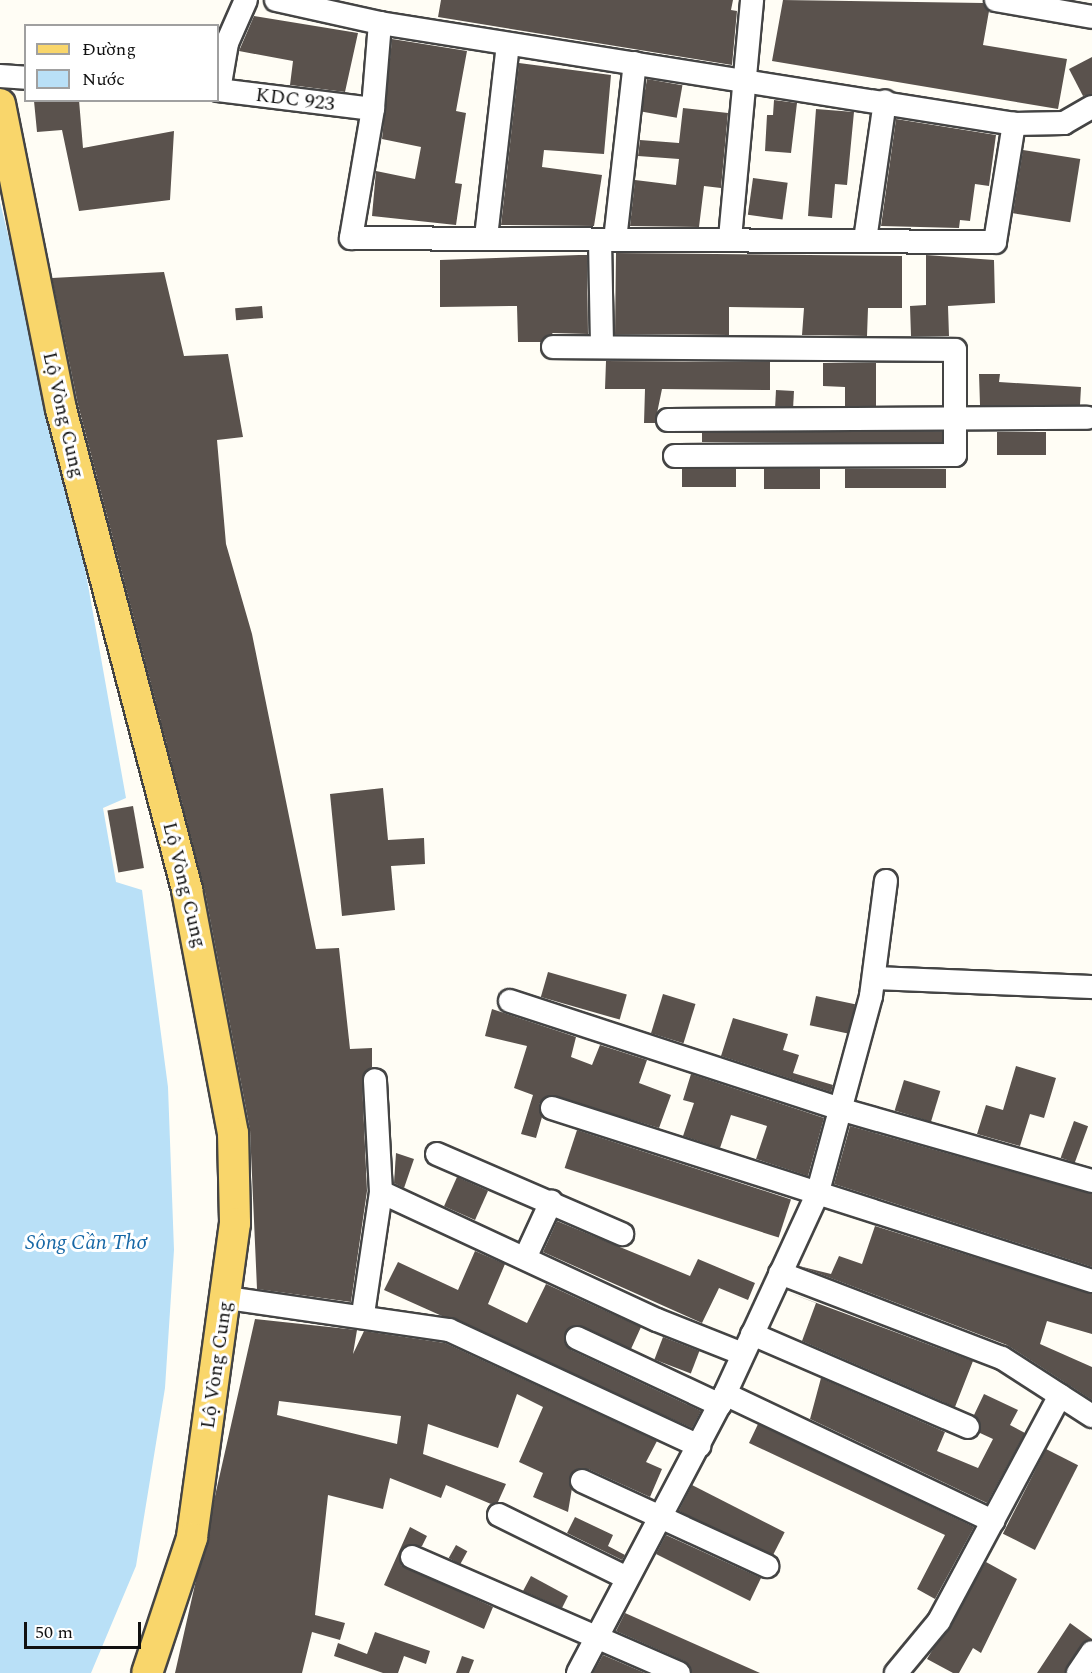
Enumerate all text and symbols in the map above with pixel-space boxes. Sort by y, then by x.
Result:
legend [24,24,219,102]
text: Đường [82,36,136,63]
text: Nước [82,66,125,93]
street label: KDC 923 [254,83,336,117]
street label: Lộ Vòng Cung [37,350,89,480]
street label: Lộ Vòng Cung [157,820,211,950]
water label: Sông Cần Thơ [25,1230,147,1256]
street label: Lộ Vòng Cung [196,1300,238,1430]
scale bar [27,1610,144,1648]
text: 50 m [35,1619,73,1646]

